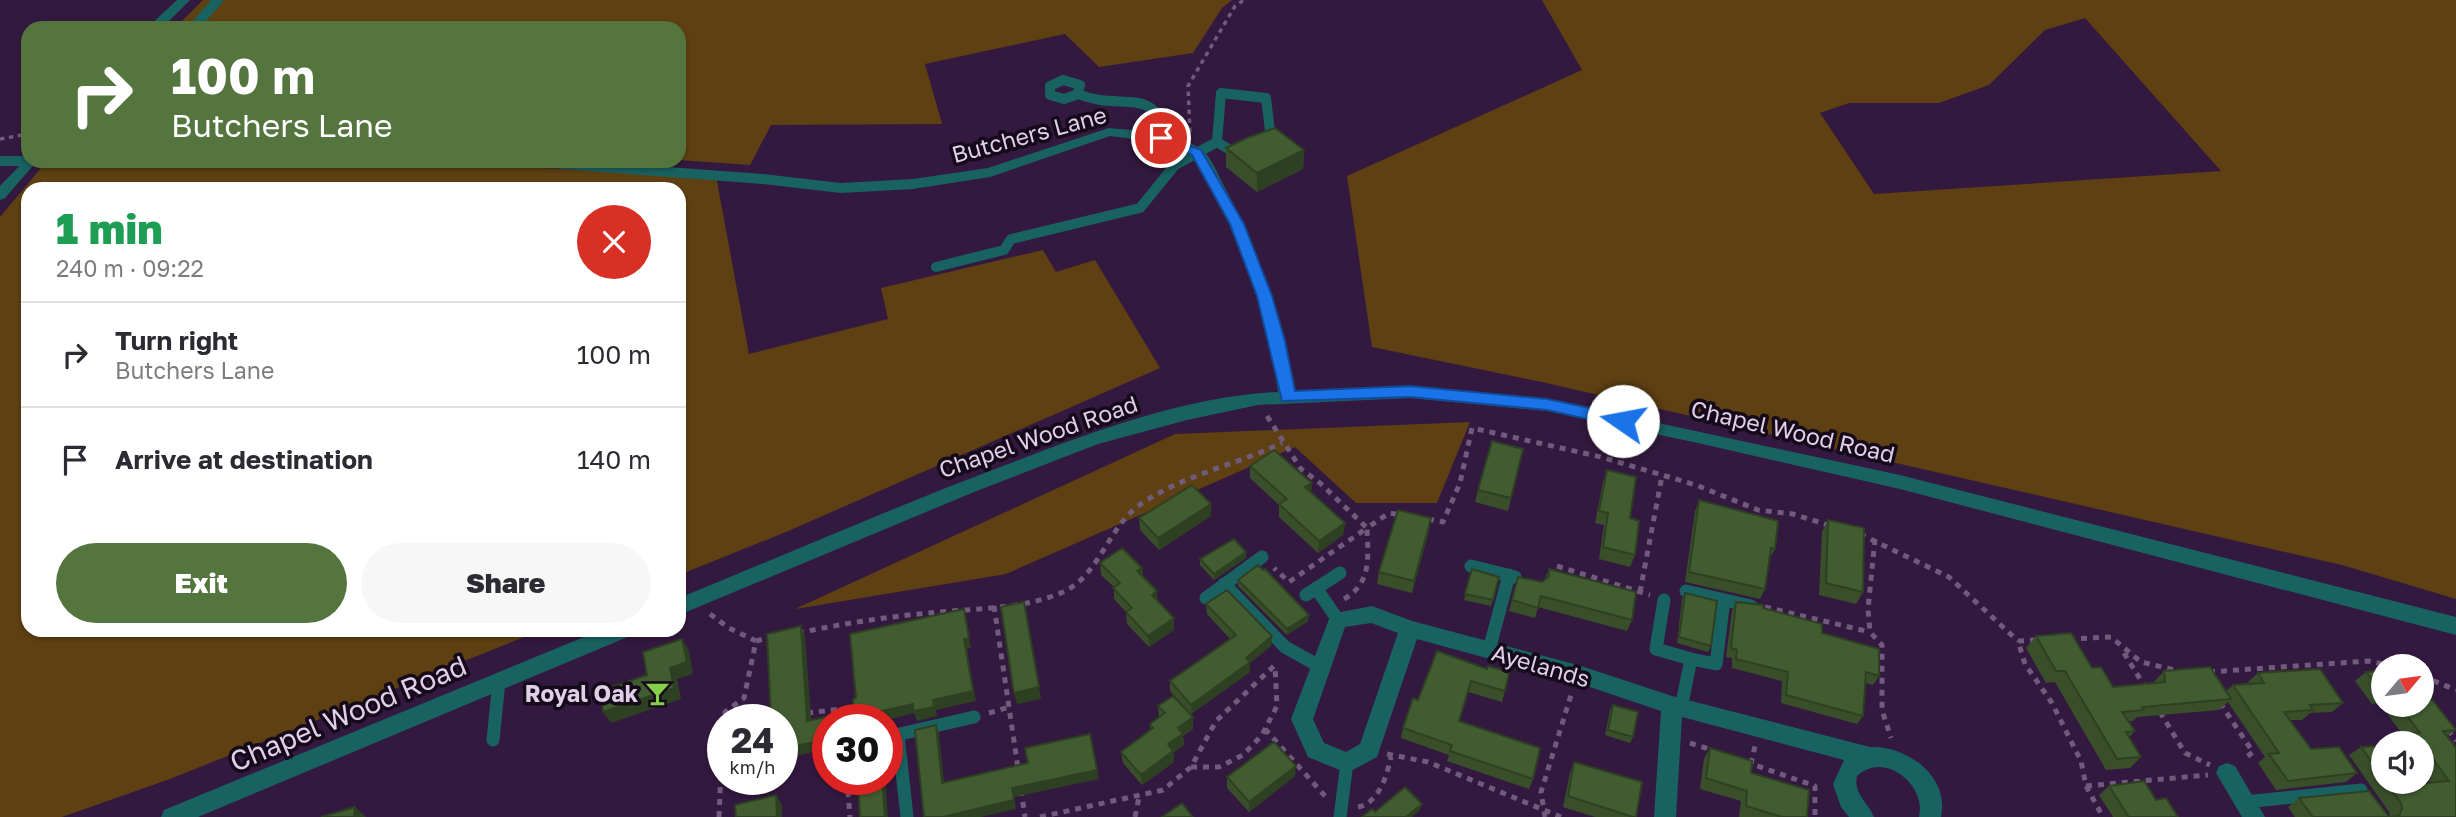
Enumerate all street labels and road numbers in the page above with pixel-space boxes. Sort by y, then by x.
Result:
street label: Butchers Lane [948,100,1110,168]
street label: Chapel Wood Road [935,389,1141,483]
street label: Chapel Wood Road [1688,394,1898,468]
street label: Ayelands [1489,638,1593,692]
street label: Chapel Wood Road [225,648,471,778]

